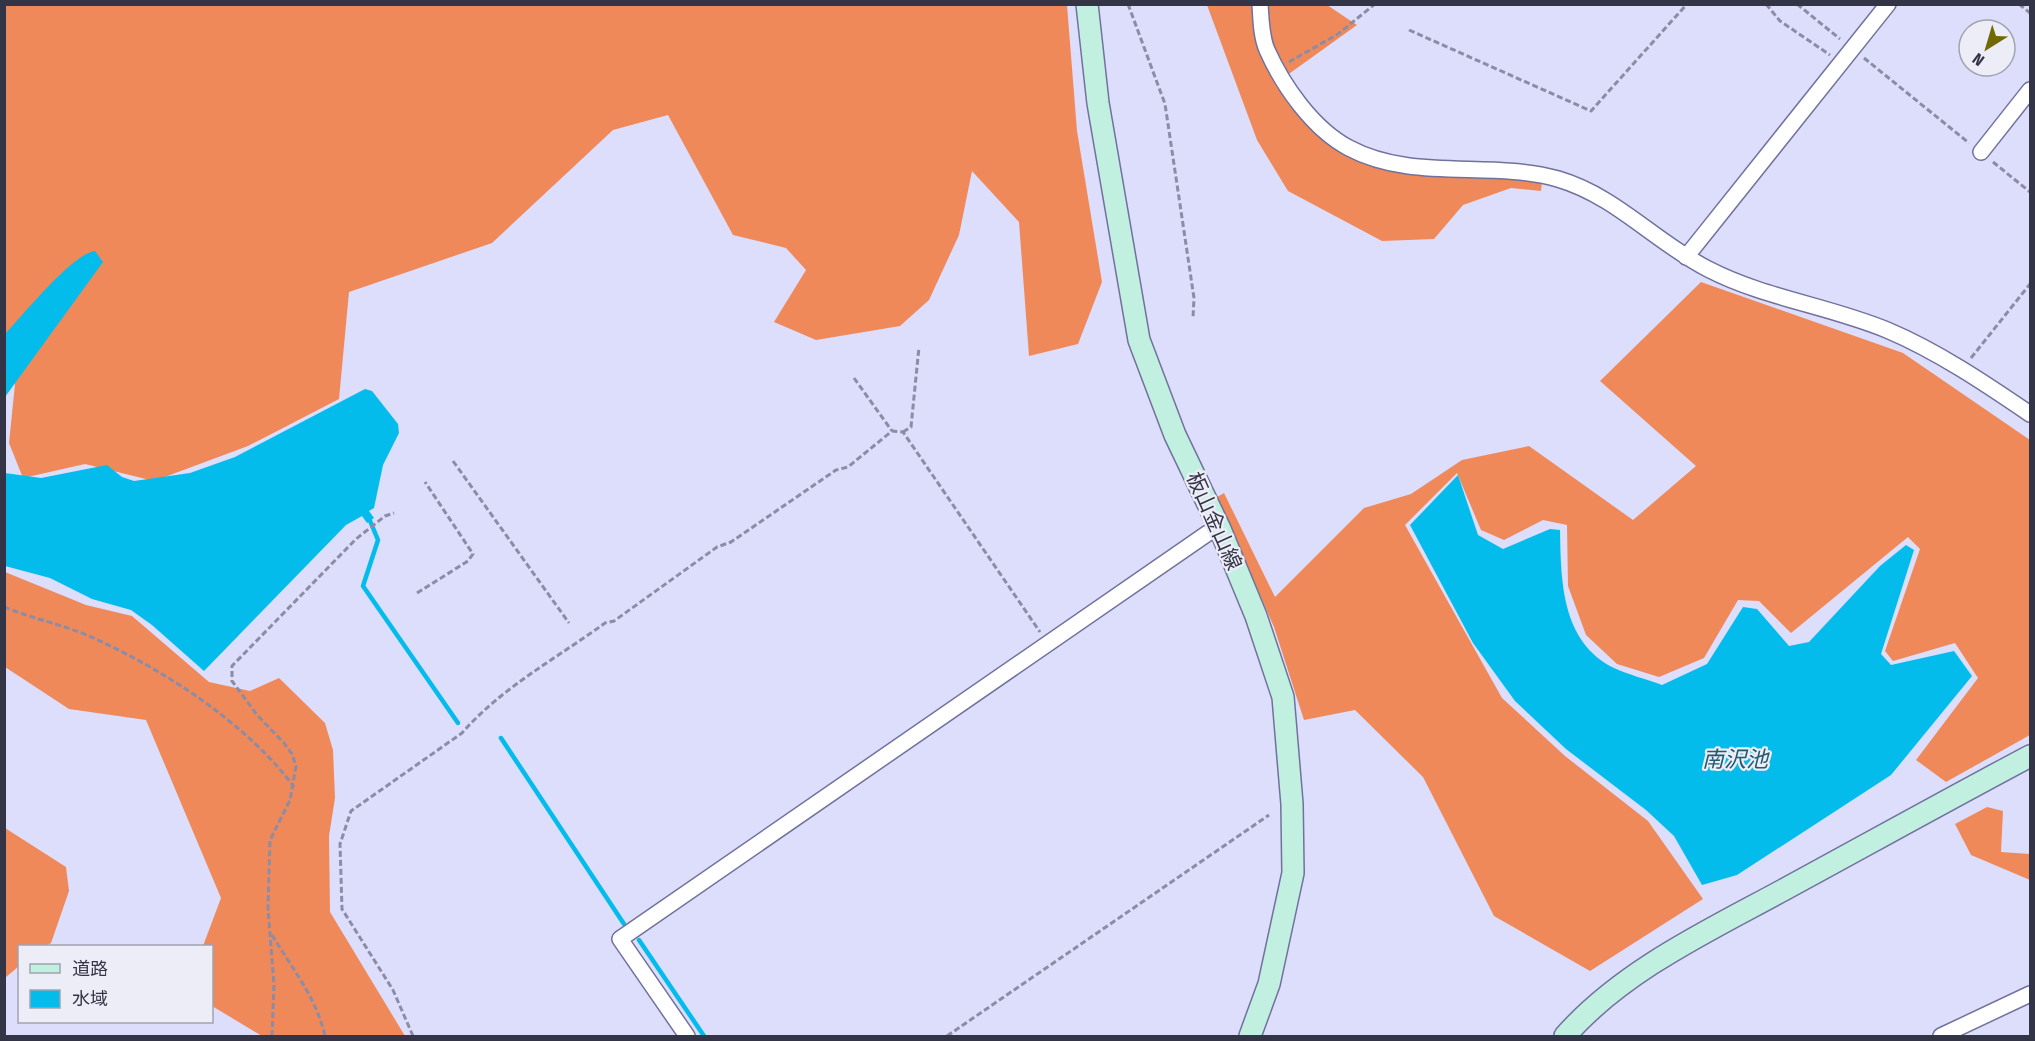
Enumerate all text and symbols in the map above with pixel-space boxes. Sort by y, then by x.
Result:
north arrow [1957,18,2017,78]
text: N [1969,49,1988,70]
street label: 板山金山線 [1181,468,1247,574]
water label: 南沢池 [1702,746,1770,773]
legend [18,945,213,1023]
text: 道路 [72,958,108,980]
text: 水域 [72,988,108,1010]

